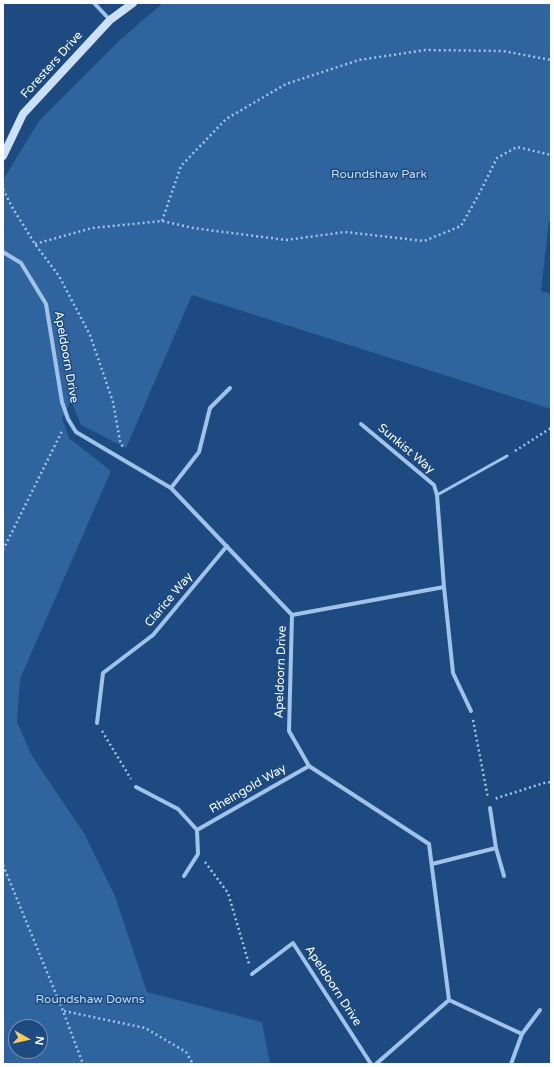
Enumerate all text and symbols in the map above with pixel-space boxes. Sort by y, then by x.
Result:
street label: Foresters Drive [18,28,86,102]
park label: Roundshaw Park [331,168,427,182]
street label: Apeldoorn Drive [51,310,81,404]
street label: Sunkist Way [375,421,437,477]
street label: Clarice Way [142,570,196,630]
street label: Apeldoorn Drive [272,625,290,719]
street label: Rheingold Way [207,761,289,817]
street label: Apeldoorn Drive [302,943,364,1029]
park label: Roundshaw Downs [36,993,144,1007]
north arrow [8,1019,48,1059]
text: N [32,1035,46,1046]

